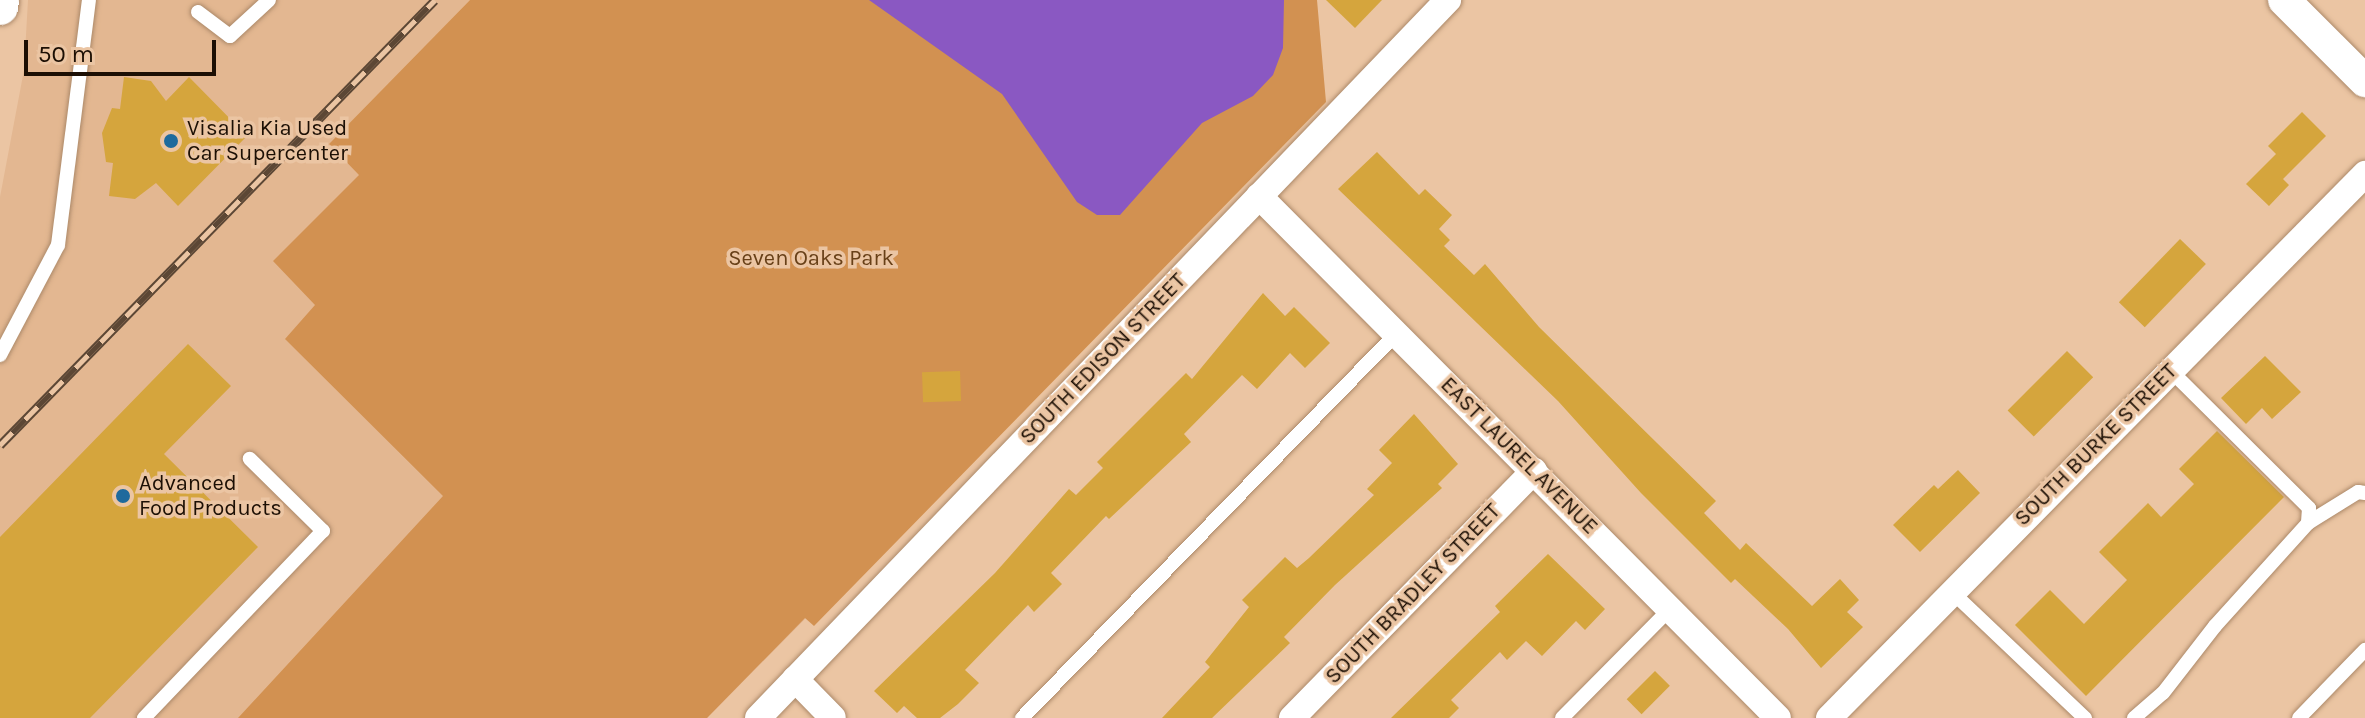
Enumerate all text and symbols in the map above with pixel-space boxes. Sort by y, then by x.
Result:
scale bar [28,24,220,74]
text: 50 m [38,40,94,68]
place label: Visalia Kia Used Car Supercenter [187,115,348,166]
marker: Visalia Kia Used Car Supercenter [162,132,180,150]
park label: Seven Oaks Park [728,246,894,272]
street label: SOUTH EDISON STREET [1015,268,1191,450]
street label: SOUTH BURKE STREET [2009,358,2183,532]
street label: EAST LAUREL AVENUE [1435,372,1603,540]
place label: Advanced Food Products [139,470,282,522]
marker: Advanced Food Products [114,487,132,505]
street label: SOUTH BRADLEY STREET [1320,498,1506,690]

